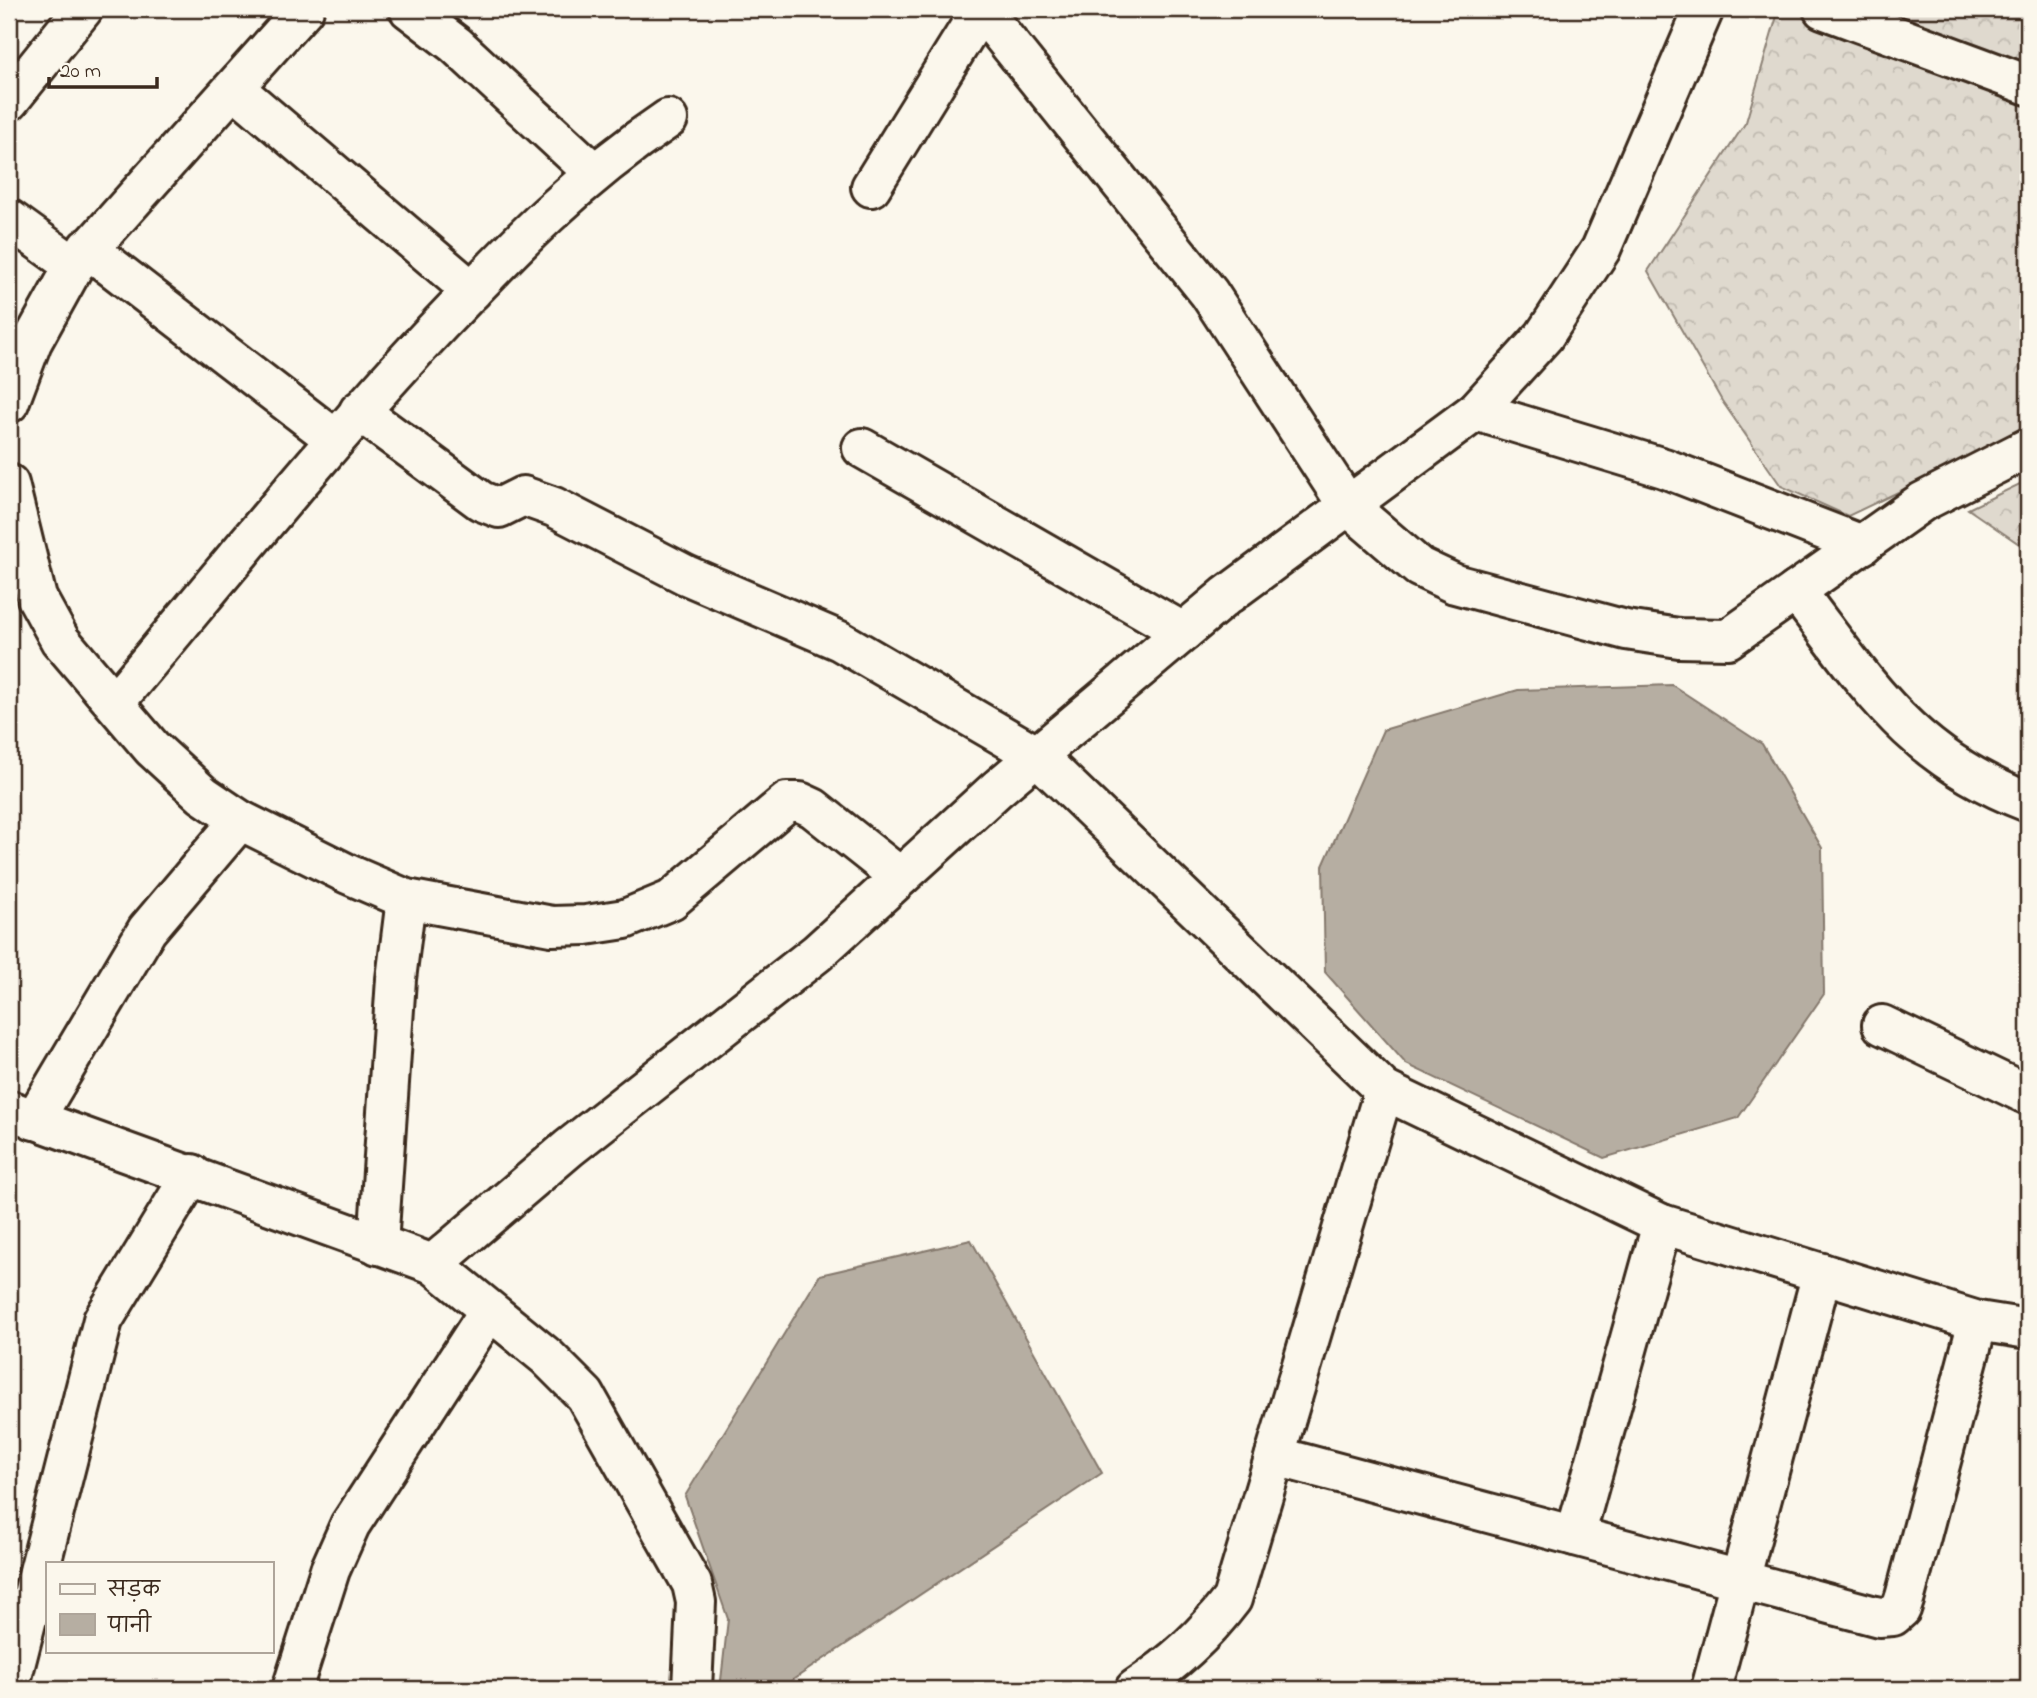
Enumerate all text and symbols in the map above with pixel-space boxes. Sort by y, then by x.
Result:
scale bar [49,46,158,90]
text: 20 m [60,57,101,87]
legend [46,1562,273,1652]
text: सड़क [107,1576,161,1606]
text: पानी [107,1609,153,1642]

